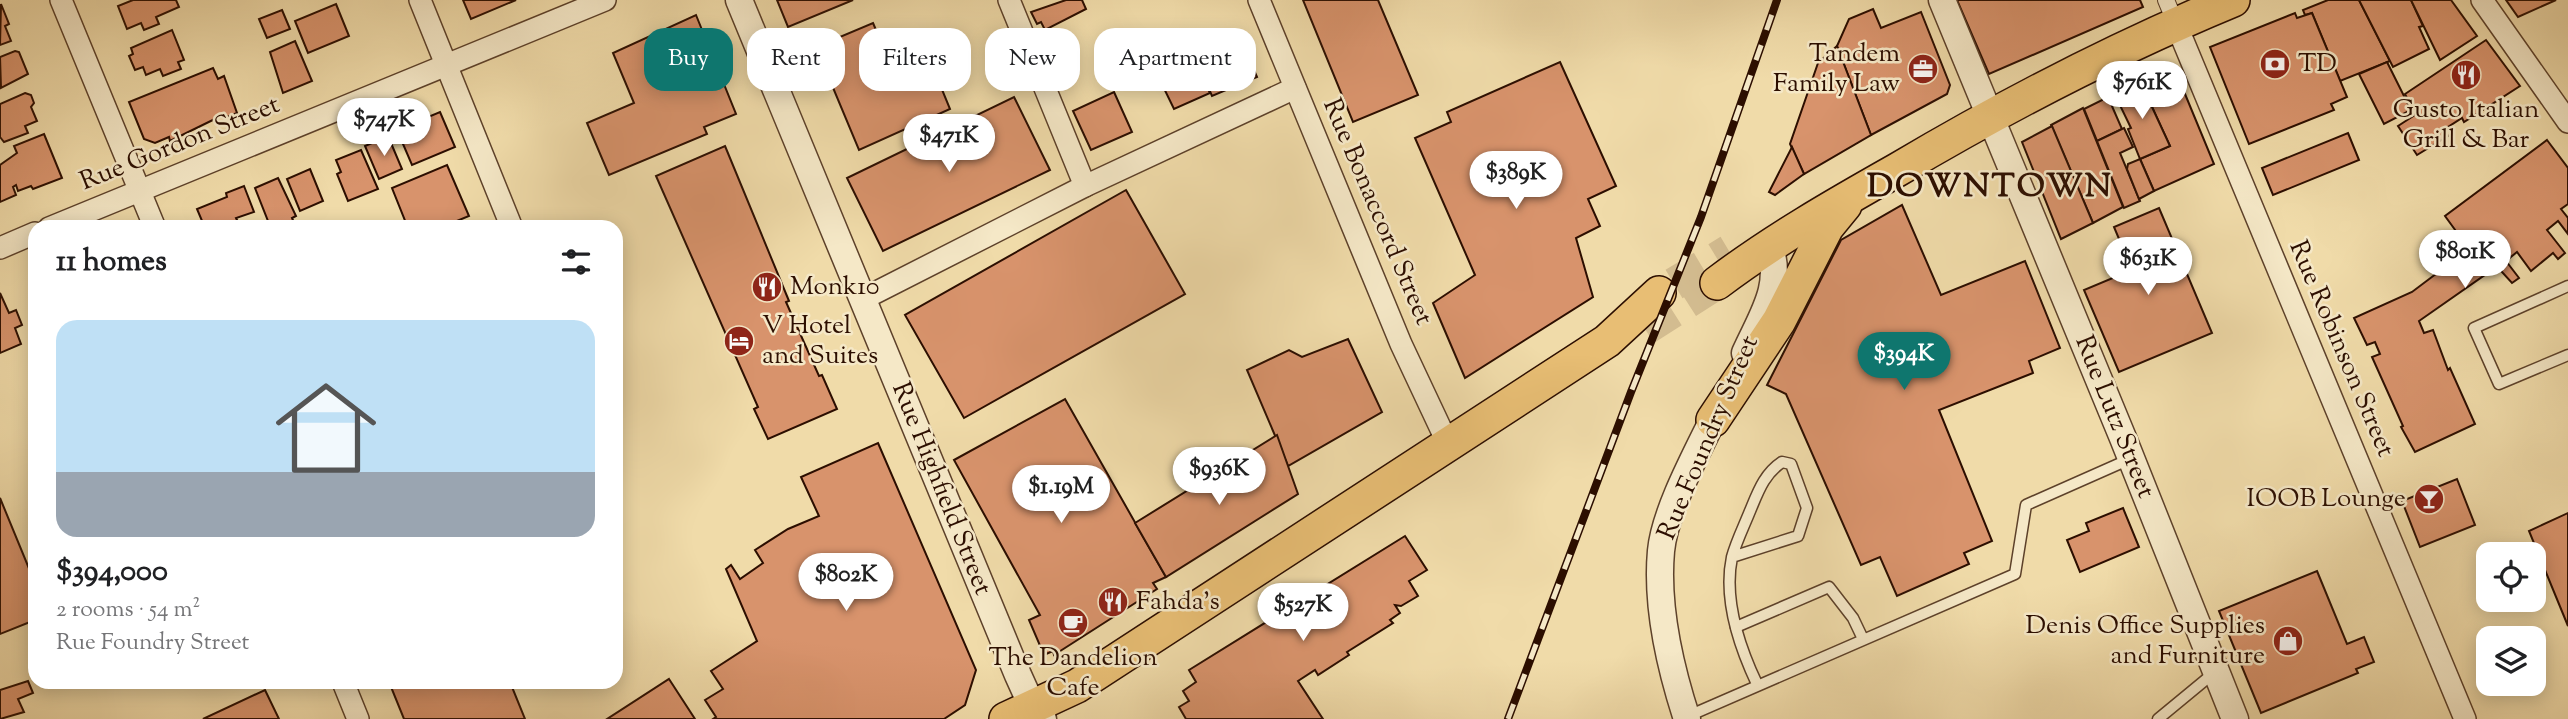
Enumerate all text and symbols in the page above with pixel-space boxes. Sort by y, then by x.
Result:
chip: Buy [644,28,733,91]
chip: Rent [747,28,845,91]
chip: Filters [859,28,971,91]
chip: New [985,28,1080,91]
chip: Apartment [1094,28,1256,91]
place label: Tandem Family Law [1773,36,1900,103]
place label: TD [2298,46,2337,83]
bank icon: TD [2258,47,2292,81]
office icon: Tandem Family Law [1906,52,1940,86]
restaurant icon: Gusto Italian Grill & Bar [2449,58,2483,92]
pin: $761K [2093,61,2191,121]
text: $761K [2112,67,2172,100]
street label: Rue Gordon Street [75,87,286,201]
place label: Gusto Italian Grill & Bar [2393,92,2539,159]
street label: Rue Bonaccord Street [1312,93,1442,331]
pin: $747K [335,99,433,158]
text: $747K [353,104,415,137]
pin: $471K [900,114,998,174]
text: $471K [919,120,979,153]
pin: $389K [1467,152,1565,211]
text: $389K [1486,157,1546,190]
district label: DOWNTOWN [1867,164,2113,212]
pin: $801K [2416,230,2514,290]
street label: Rue Robinson Street [2279,235,2403,463]
text: $801K [2435,236,2495,269]
pin: $631K [2099,238,2197,297]
text: 11 homes [56,241,167,284]
icon: filters [557,243,595,281]
text: $631K [2119,243,2177,276]
place label: Monk10 [790,269,880,306]
restaurant icon: Monk10 [750,270,784,304]
place label: V Hotel and Suites [762,308,878,375]
hotel icon: V Hotel and Suites [722,324,756,358]
street label: Rue Foundry Street [1649,330,1769,546]
street label: Rue Lutz Street [2065,330,2164,504]
pin: $394K [1855,332,1953,392]
text: $394K [1874,338,1934,371]
icon: home [263,365,389,491]
street label: Rue Highfield Street [881,377,1001,601]
pin: $936K [1170,448,1268,507]
text: $936K [1189,453,1249,486]
pin: $1.19M [1004,466,1118,525]
text: $1.19M [1028,471,1094,504]
place label: IOOB Lounge [2247,481,2406,518]
bar icon: IOOB Lounge [2412,482,2446,516]
map controls [2476,542,2546,696]
button: locate [2476,542,2546,612]
text: $394,000 [56,551,168,594]
pin: $802K [797,554,895,613]
text: $802K [814,559,878,592]
place label: Fahda's [1136,584,1220,621]
pin: $527K [1254,584,1352,643]
restaurant icon: Fahda's [1096,585,1130,619]
text: $527K [1273,589,1333,622]
text: 2 rooms · 54 m² [56,594,200,627]
cafe icon: The Dandelion Cafe [1056,606,1090,640]
place label: Denis Office Supplies and Furniture [2026,608,2265,675]
shop icon: Denis Office Supplies and Furniture [2271,624,2305,658]
button: layers [2476,626,2546,696]
text: Rue Foundry Street [56,627,249,660]
place label: The Dandelion Cafe [988,640,1158,707]

